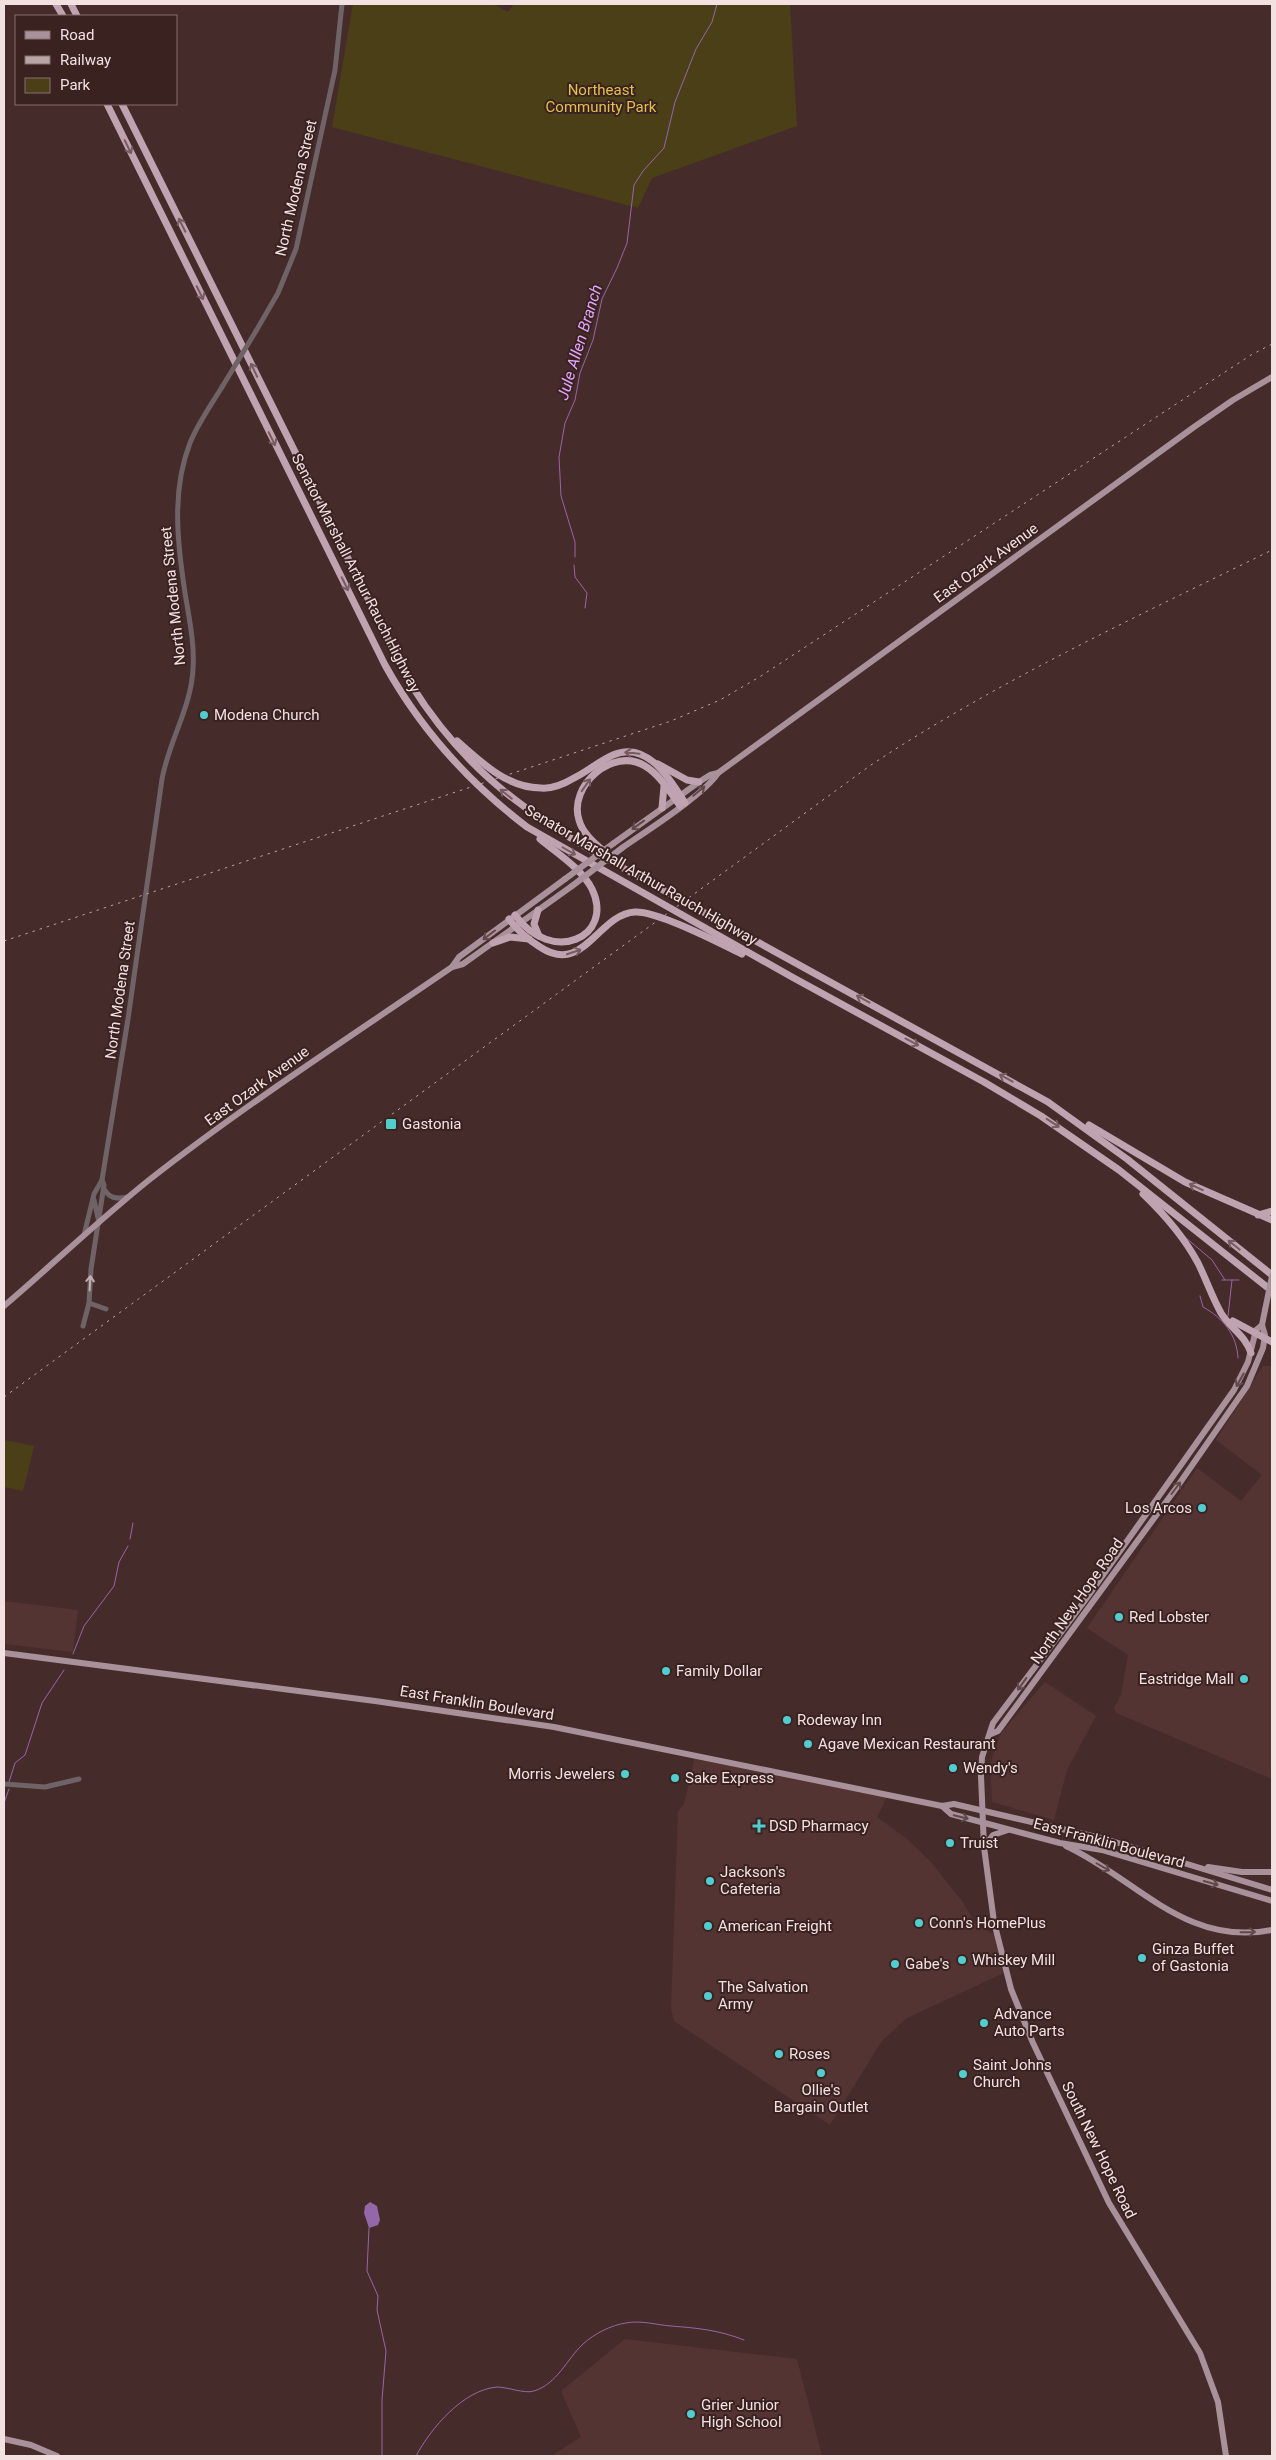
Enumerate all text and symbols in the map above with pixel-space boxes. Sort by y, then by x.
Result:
legend [15,15,178,105]
text: Road [60,26,94,44]
text: Railway [60,51,111,69]
text: Park [60,76,91,94]
park label: Northeast Community Park [546,81,657,116]
street label: North Modena Street [272,118,320,258]
one-way arrow [123,140,133,155]
one-way arrow [177,218,186,233]
water label: Jule Allen Branch [553,282,606,402]
one-way arrow [196,285,206,300]
one-way arrow [249,363,258,378]
one-way arrow [268,431,278,446]
street label: Senator Marshall Arthur Rauch Highway [288,451,424,695]
street label: East Ozark Avenue [930,519,1042,607]
street label: North Modena Street [157,526,189,666]
one-way arrow [340,577,350,592]
place label: Modena Church [214,706,320,724]
marker: Modena Church [198,709,210,721]
one-way arrow [625,748,641,758]
one-way arrow [581,778,591,792]
one-way arrow [693,785,706,797]
one-way arrow [500,789,513,800]
street label: Senator Marshall Arthur Rauch Highway [522,801,760,949]
one-way arrow [632,820,645,831]
one-way arrow [561,847,576,857]
street label: North Modena Street [101,920,139,1060]
one-way arrow [483,929,496,940]
one-way arrow [565,946,581,956]
one-way arrow [856,994,871,1004]
one-way arrow [904,1037,919,1047]
street label: East Ozark Avenue [201,1042,313,1130]
one-way arrow [999,1072,1013,1082]
place label: Gastonia [402,1115,462,1133]
marker: Gastonia [384,1117,398,1131]
one-way arrow [1045,1118,1059,1128]
one-way arrow [1188,1182,1203,1192]
one-way arrow [1228,1239,1241,1250]
one-way arrow [86,1275,95,1291]
one-way arrow [1234,1372,1244,1386]
one-way arrow [1171,1481,1181,1495]
place label: Los Arcos [1125,1499,1192,1517]
marker: Los Arcos [1196,1502,1208,1514]
street label: North New Hope Road [1027,1535,1127,1667]
place label: Red Lobster [1129,1608,1209,1626]
marker: Red Lobster [1113,1611,1125,1623]
place label: Family Dollar [676,1662,762,1680]
marker: Family Dollar [660,1665,672,1677]
place label: Eastridge Mall [1139,1670,1234,1688]
marker: Eastridge Mall [1238,1673,1250,1685]
one-way arrow [1016,1677,1027,1690]
street label: East Franklin Boulevard [399,1682,555,1724]
place label: Rodeway Inn [797,1711,882,1729]
marker: Rodeway Inn [781,1714,793,1726]
place label: Agave Mexican Restaurant [818,1735,996,1753]
marker: Agave Mexican Restaurant [802,1738,814,1750]
place label: Wendy's [963,1759,1018,1777]
marker: Wendy's [947,1762,959,1774]
place label: Morris Jewelers [508,1765,615,1783]
marker: Morris Jewelers [619,1768,631,1780]
place label: Sake Express [685,1769,774,1787]
marker: Sake Express [669,1772,681,1784]
one-way arrow [953,1812,969,1822]
street label: East Franklin Boulevard [1031,1814,1187,1872]
place label: DSD Pharmacy [769,1817,869,1835]
marker: DSD Pharmacy [753,1820,765,1832]
place label: Truist [960,1834,998,1852]
marker: Truist [944,1837,956,1849]
one-way arrow [1095,1862,1110,1872]
place label: Jackson's Cafeteria [720,1863,786,1898]
marker: Jackson's Cafeteria [704,1875,716,1887]
one-way arrow [1203,1878,1219,1888]
place label: Conn's HomePlus [929,1914,1046,1932]
place label: American Freight [718,1917,832,1935]
marker: Conn's HomePlus [913,1917,925,1929]
marker: American Freight [702,1920,714,1932]
one-way arrow [1240,1927,1256,1937]
place label: Ginza Buffet of Gastonia [1152,1940,1234,1975]
place label: Whiskey Mill [972,1951,1055,1969]
marker: Ginza Buffet of Gastonia [1136,1952,1148,1964]
marker: Whiskey Mill [956,1954,968,1966]
place label: Gabe's [905,1955,949,1973]
marker: Gabe's [889,1958,901,1970]
place label: The Salvation Army [718,1978,808,2013]
marker: The Salvation Army [702,1990,714,2002]
place label: Advance Auto Parts [994,2005,1065,2040]
marker: Advance Auto Parts [978,2017,990,2029]
place label: Roses [789,2045,830,2063]
marker: Roses [773,2048,785,2060]
place label: Saint Johns Church [973,2056,1052,2091]
marker: Ollie's Bargain Outlet [815,2067,827,2079]
marker: Saint Johns Church [957,2068,969,2080]
street label: South New Hope Road [1058,2079,1140,2221]
place label: Ollie's Bargain Outlet [774,2081,868,2116]
place label: Grier Junior High School [701,2396,782,2431]
marker: Grier Junior High School [685,2408,697,2420]

